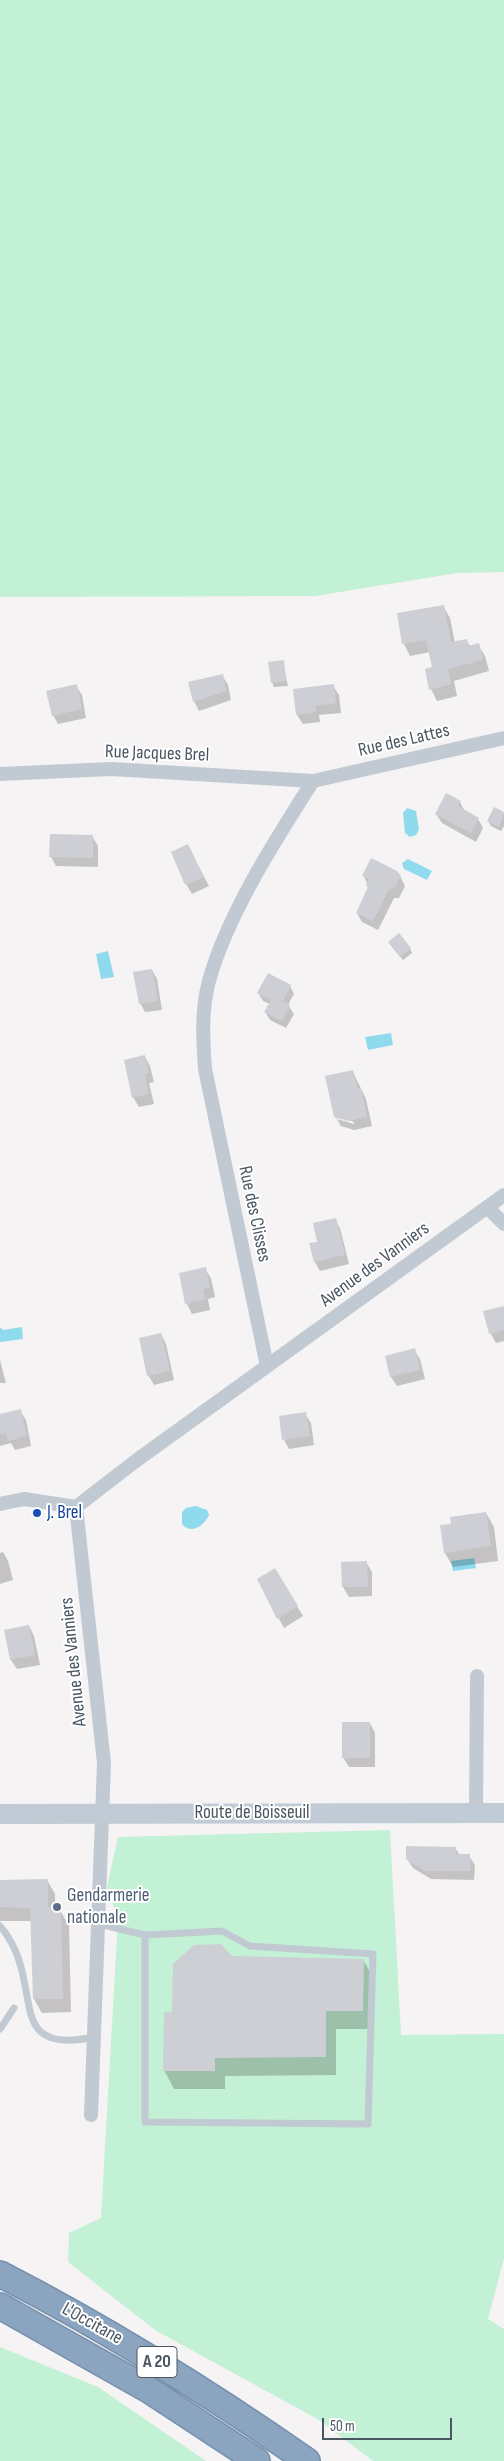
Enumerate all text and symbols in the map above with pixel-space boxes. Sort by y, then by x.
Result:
street label: Rue des Lattes [356,719,452,763]
street label: Rue Jacques Brel [105,741,209,767]
street label: Rue des Clisses [233,1164,275,1264]
street label: Avenue des Vanniers [316,1218,434,1312]
place label: J. Brel [47,1502,82,1524]
marker: J. Brel [31,1507,43,1519]
street label: Avenue des Vanniers [56,1596,92,1728]
street label: Route de Boisseuil [194,1802,310,1824]
place label: Gendarmerie nationale [67,1885,149,1929]
marker: Gendarmerie nationale [51,1901,63,1913]
street label: L'Occitane [58,2298,126,2350]
road number: A 20 [137,2346,177,2378]
scale bar [324,2408,454,2440]
text: 50 m [330,2417,355,2436]

